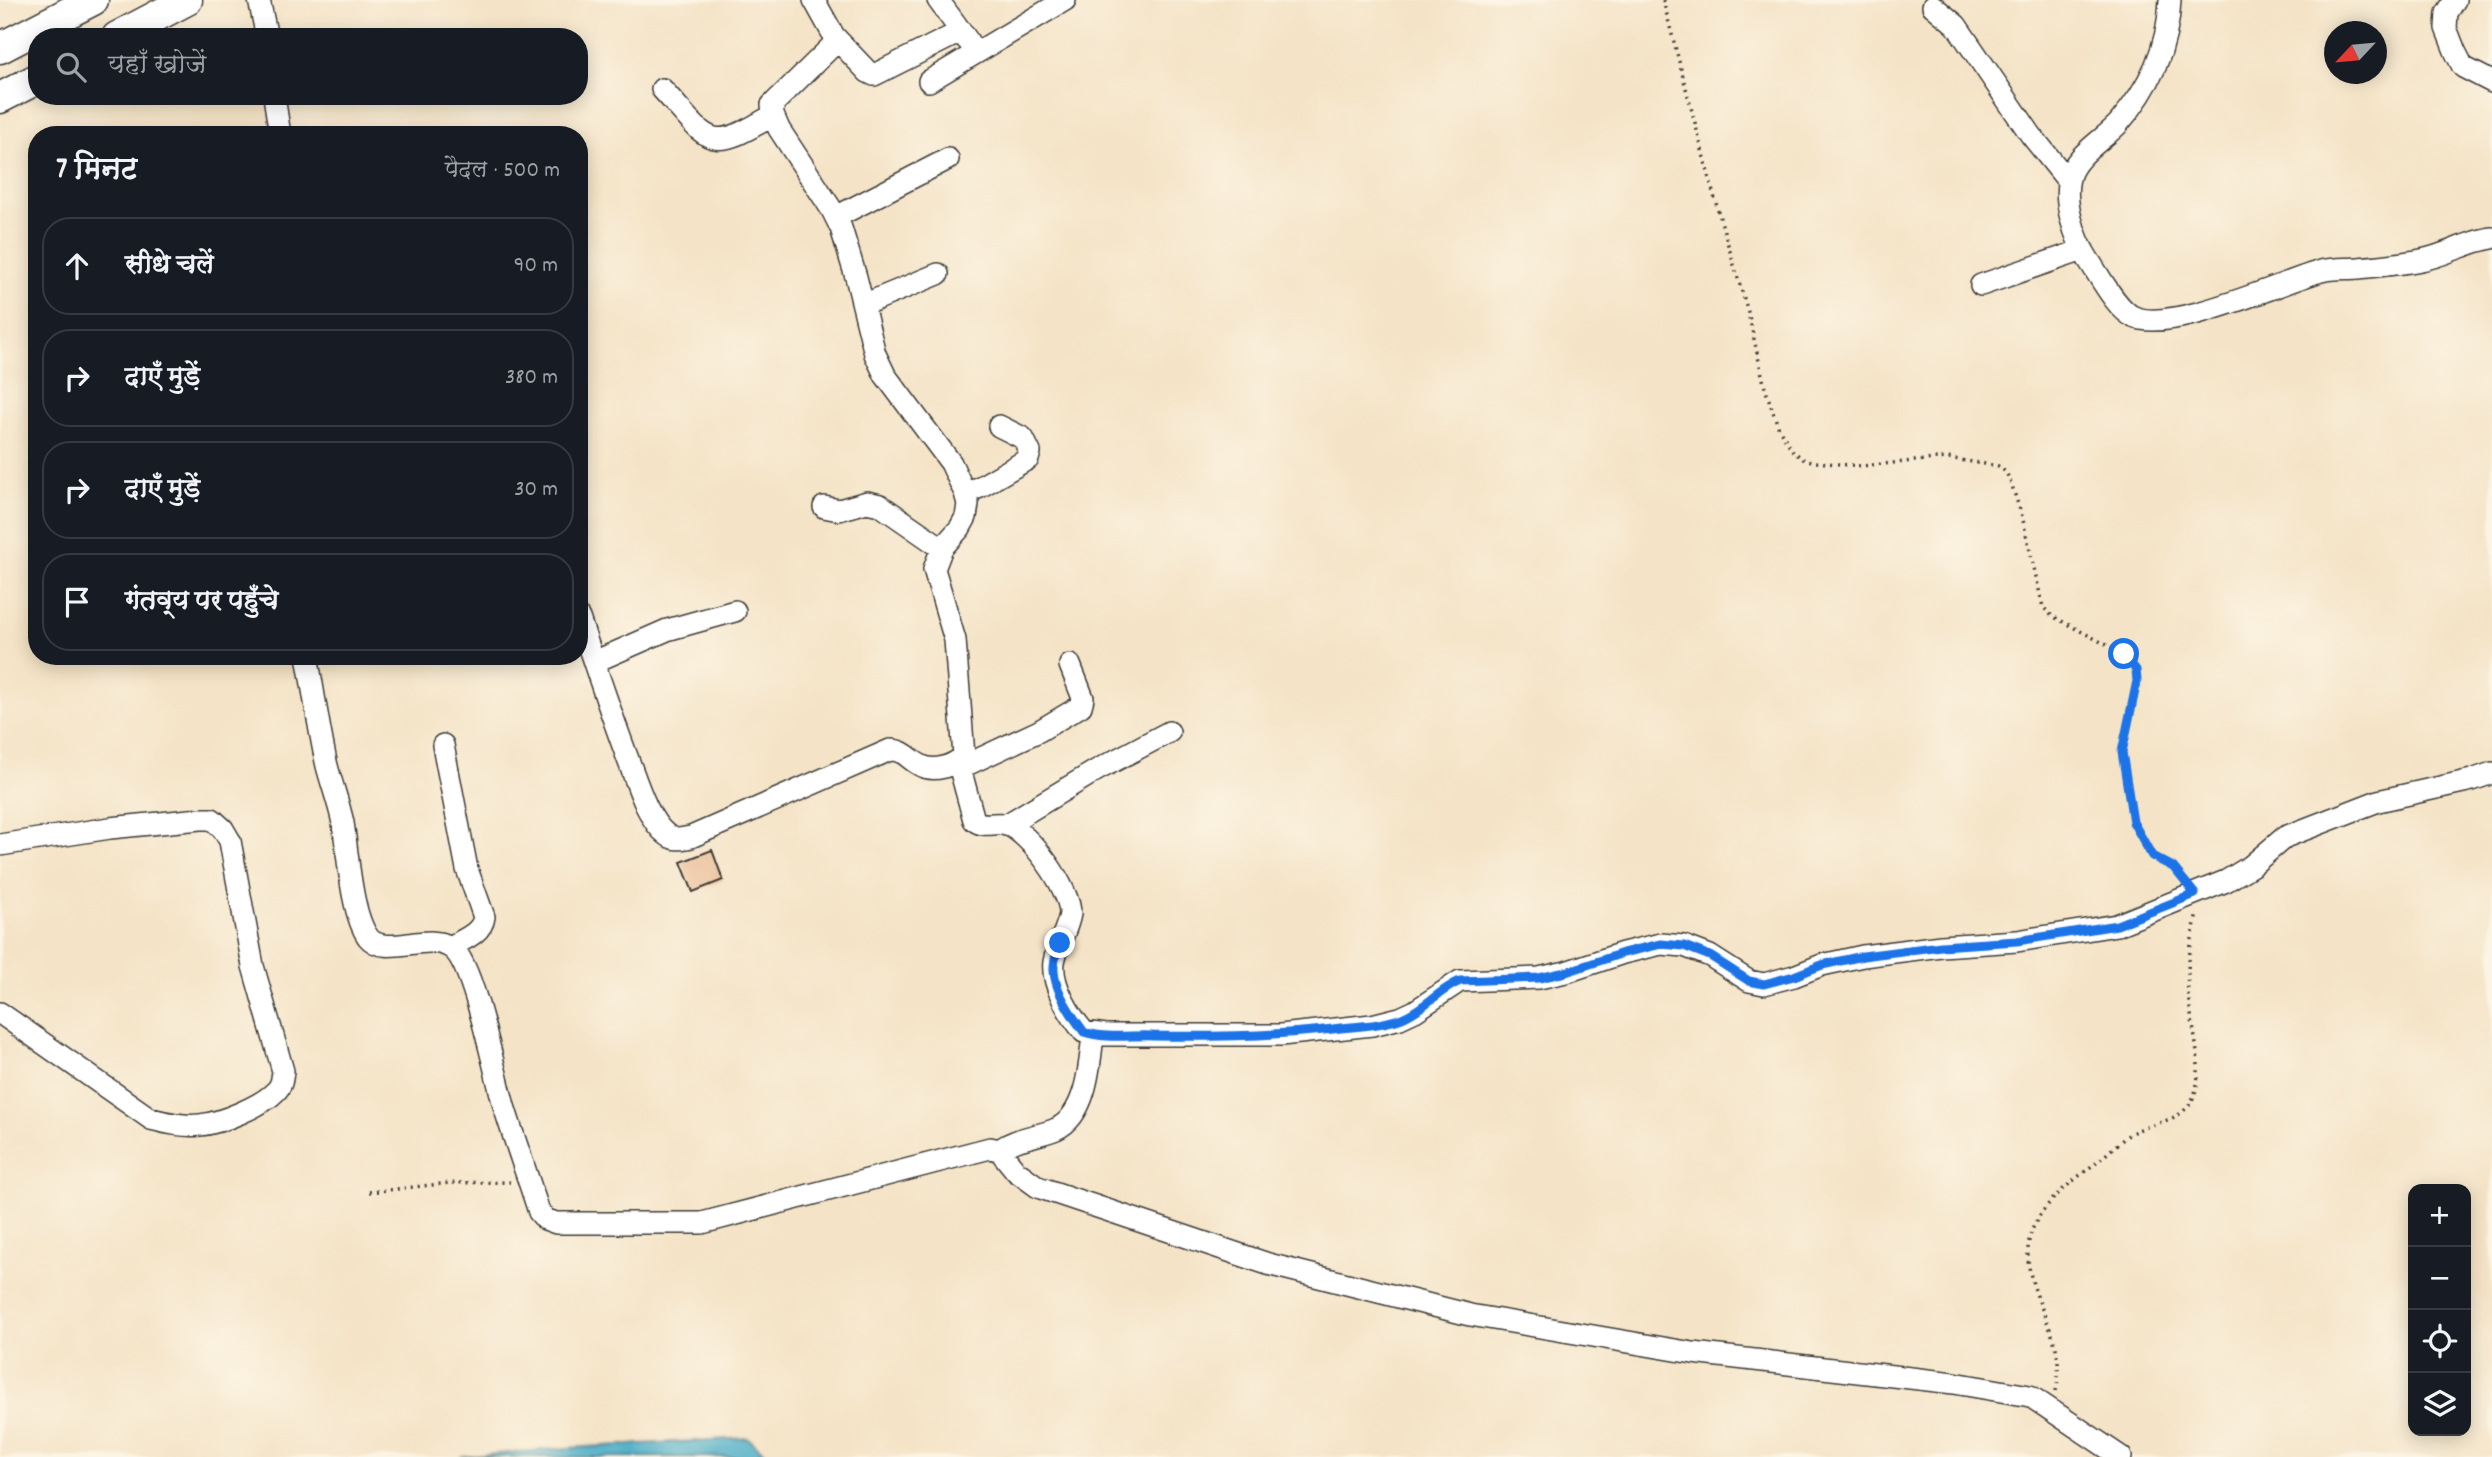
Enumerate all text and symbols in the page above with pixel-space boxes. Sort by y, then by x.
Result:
north arrow [2324,21,2387,84]
search box [28,28,588,105]
icon: search [52,48,90,86]
text: यहाँ खोजें [108,48,206,85]
text: 7 मिनट [56,150,137,193]
text: पैदल · 500 m [445,155,560,188]
icon: ahead [58,247,96,285]
text: सीधे चलें [125,248,214,285]
text: 90 m [514,250,558,283]
icon: right [58,359,96,397]
text: दाएँ मुड़ें [125,360,200,397]
text: 380 m [505,362,558,395]
icon: right [58,471,96,509]
text: दाएँ मुड़ें [125,472,200,509]
text: 30 m [514,474,558,507]
icon: arrive [58,583,96,621]
text: गंतव्य पर पहुँचे [125,584,279,621]
route start [2108,638,2139,669]
route end [1044,927,1075,958]
map controls [2408,1184,2471,1436]
button: + [2408,1184,2471,1247]
button: − [2408,1247,2471,1310]
button: locate [2408,1310,2471,1373]
button: layers [2408,1373,2471,1436]

